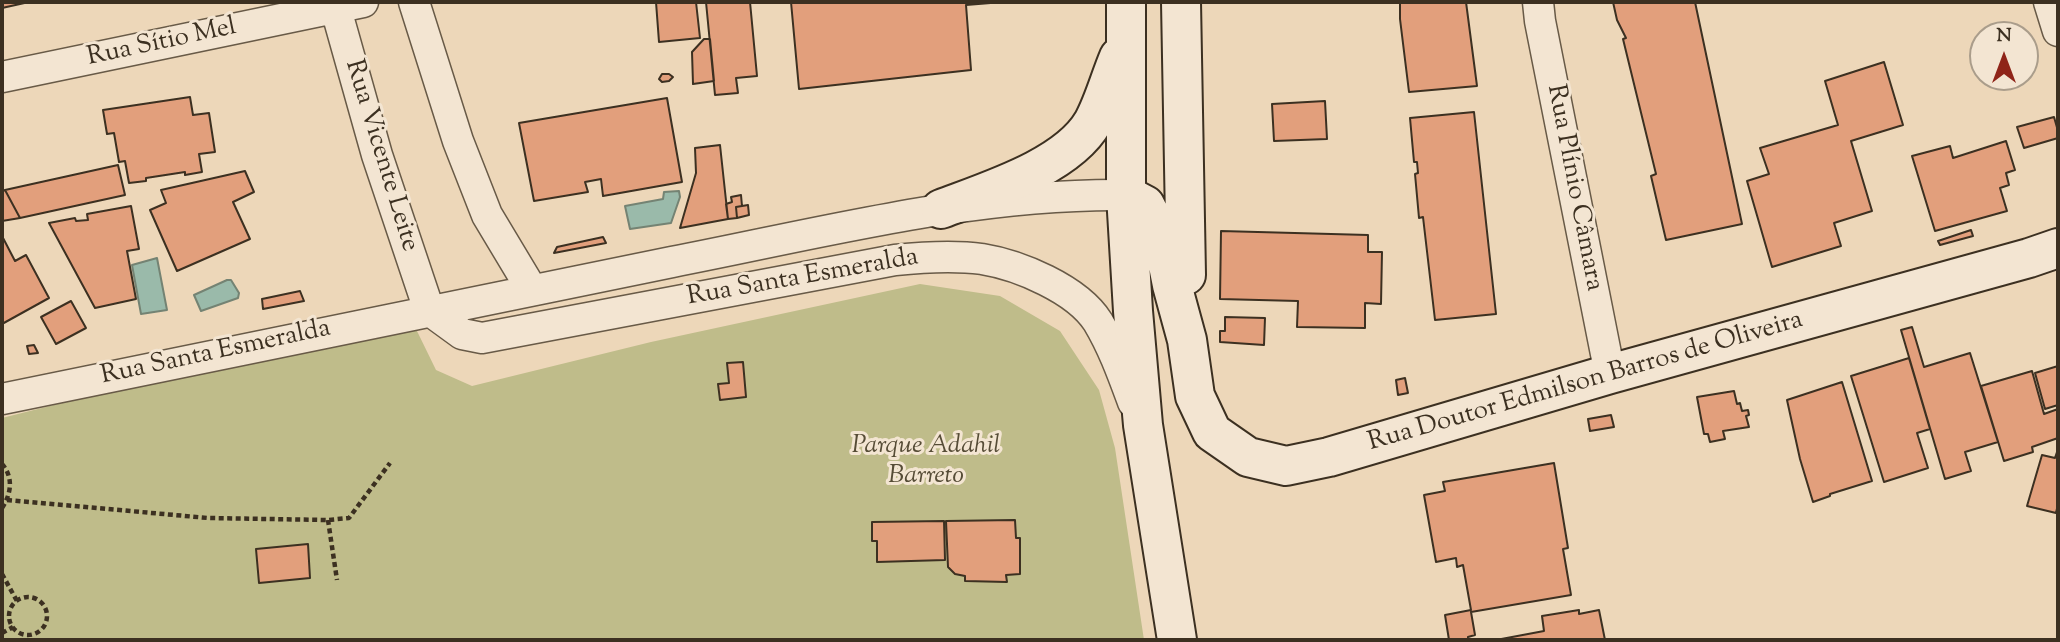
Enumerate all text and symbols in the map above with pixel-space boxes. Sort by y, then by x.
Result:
street label: Rua Sítio Mel [85,13,239,75]
north arrow [1969,21,2039,91]
text: N [1996,23,2012,50]
street label: Rua Vicente Leite [336,56,424,256]
street label: Rua Plínio Câmara [1538,82,1608,294]
street label: Rua Santa Esmeralda [685,243,921,315]
street label: Rua Doutor Edmilson Barros de Oliveira [1365,306,1807,460]
street label: Rua Santa Esmeralda [98,314,334,394]
park label: Parque Adahil Barreto [852,432,1000,494]

